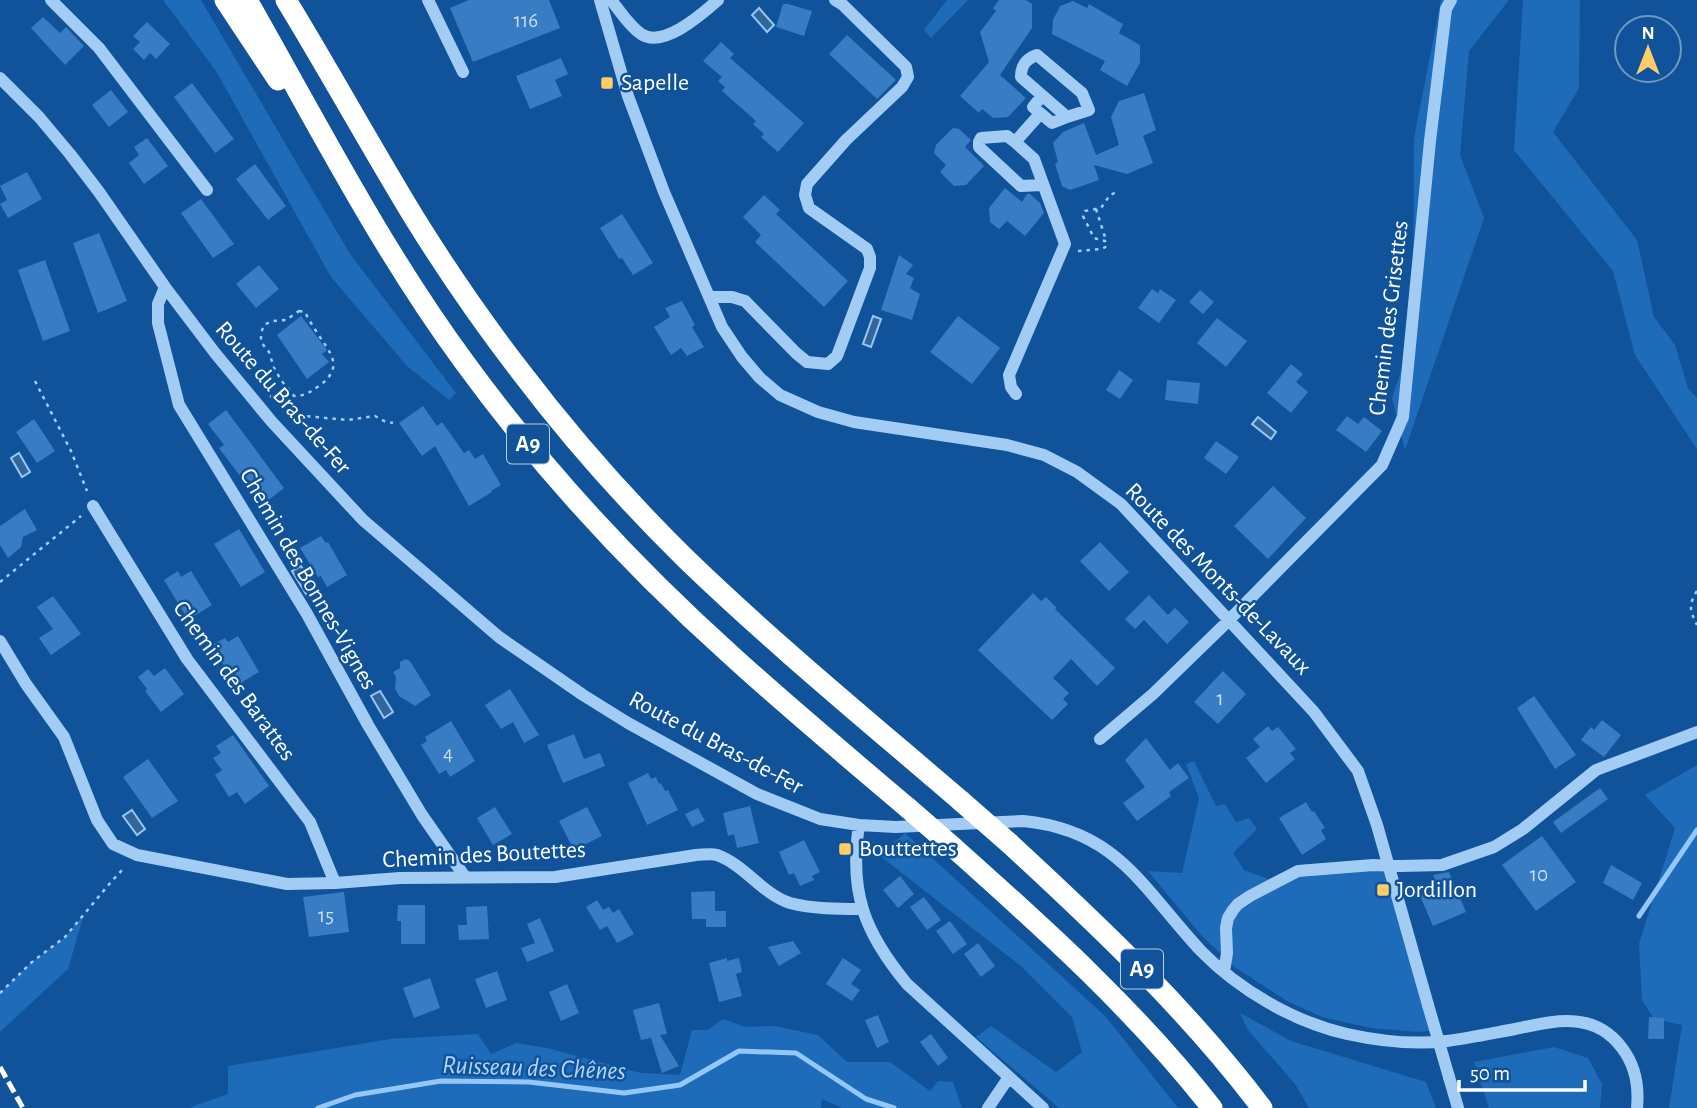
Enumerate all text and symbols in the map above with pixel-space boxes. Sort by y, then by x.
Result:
house number: 116 [514,10,538,31]
north arrow [1613,14,1683,84]
text: N [1641,24,1655,43]
place label: Sapelle [621,71,689,95]
marker: Sapelle [599,75,615,91]
street label: Chemin des Grisettes [1365,219,1413,417]
street label: Route du Bras-de-Fer [210,317,356,479]
road number: A9 [507,424,549,464]
street label: Chemin des Bonnes-Vignes [235,464,381,694]
street label: Route des Monts-de-Lavaux [1120,479,1316,680]
street label: Chemin des Barattes [168,597,300,765]
street label: Route du Bras-de-Fer [625,687,807,799]
house number: 1 [1216,688,1224,709]
house number: 4 [443,743,453,764]
place label: Bouttettes [859,837,957,861]
street label: Chemin des Boutettes [382,838,586,872]
marker: Bouttettes [837,841,853,857]
house number: 10 [1530,864,1548,885]
place label: Jordillon [1397,878,1477,902]
marker: Jordillon [1375,882,1391,898]
house number: 15 [318,905,334,926]
road number: A9 [1121,950,1163,988]
scale bar [1459,1048,1585,1092]
water label: Ruisseau des Chênes [442,1052,626,1084]
text: 50 m [1470,1063,1510,1084]

